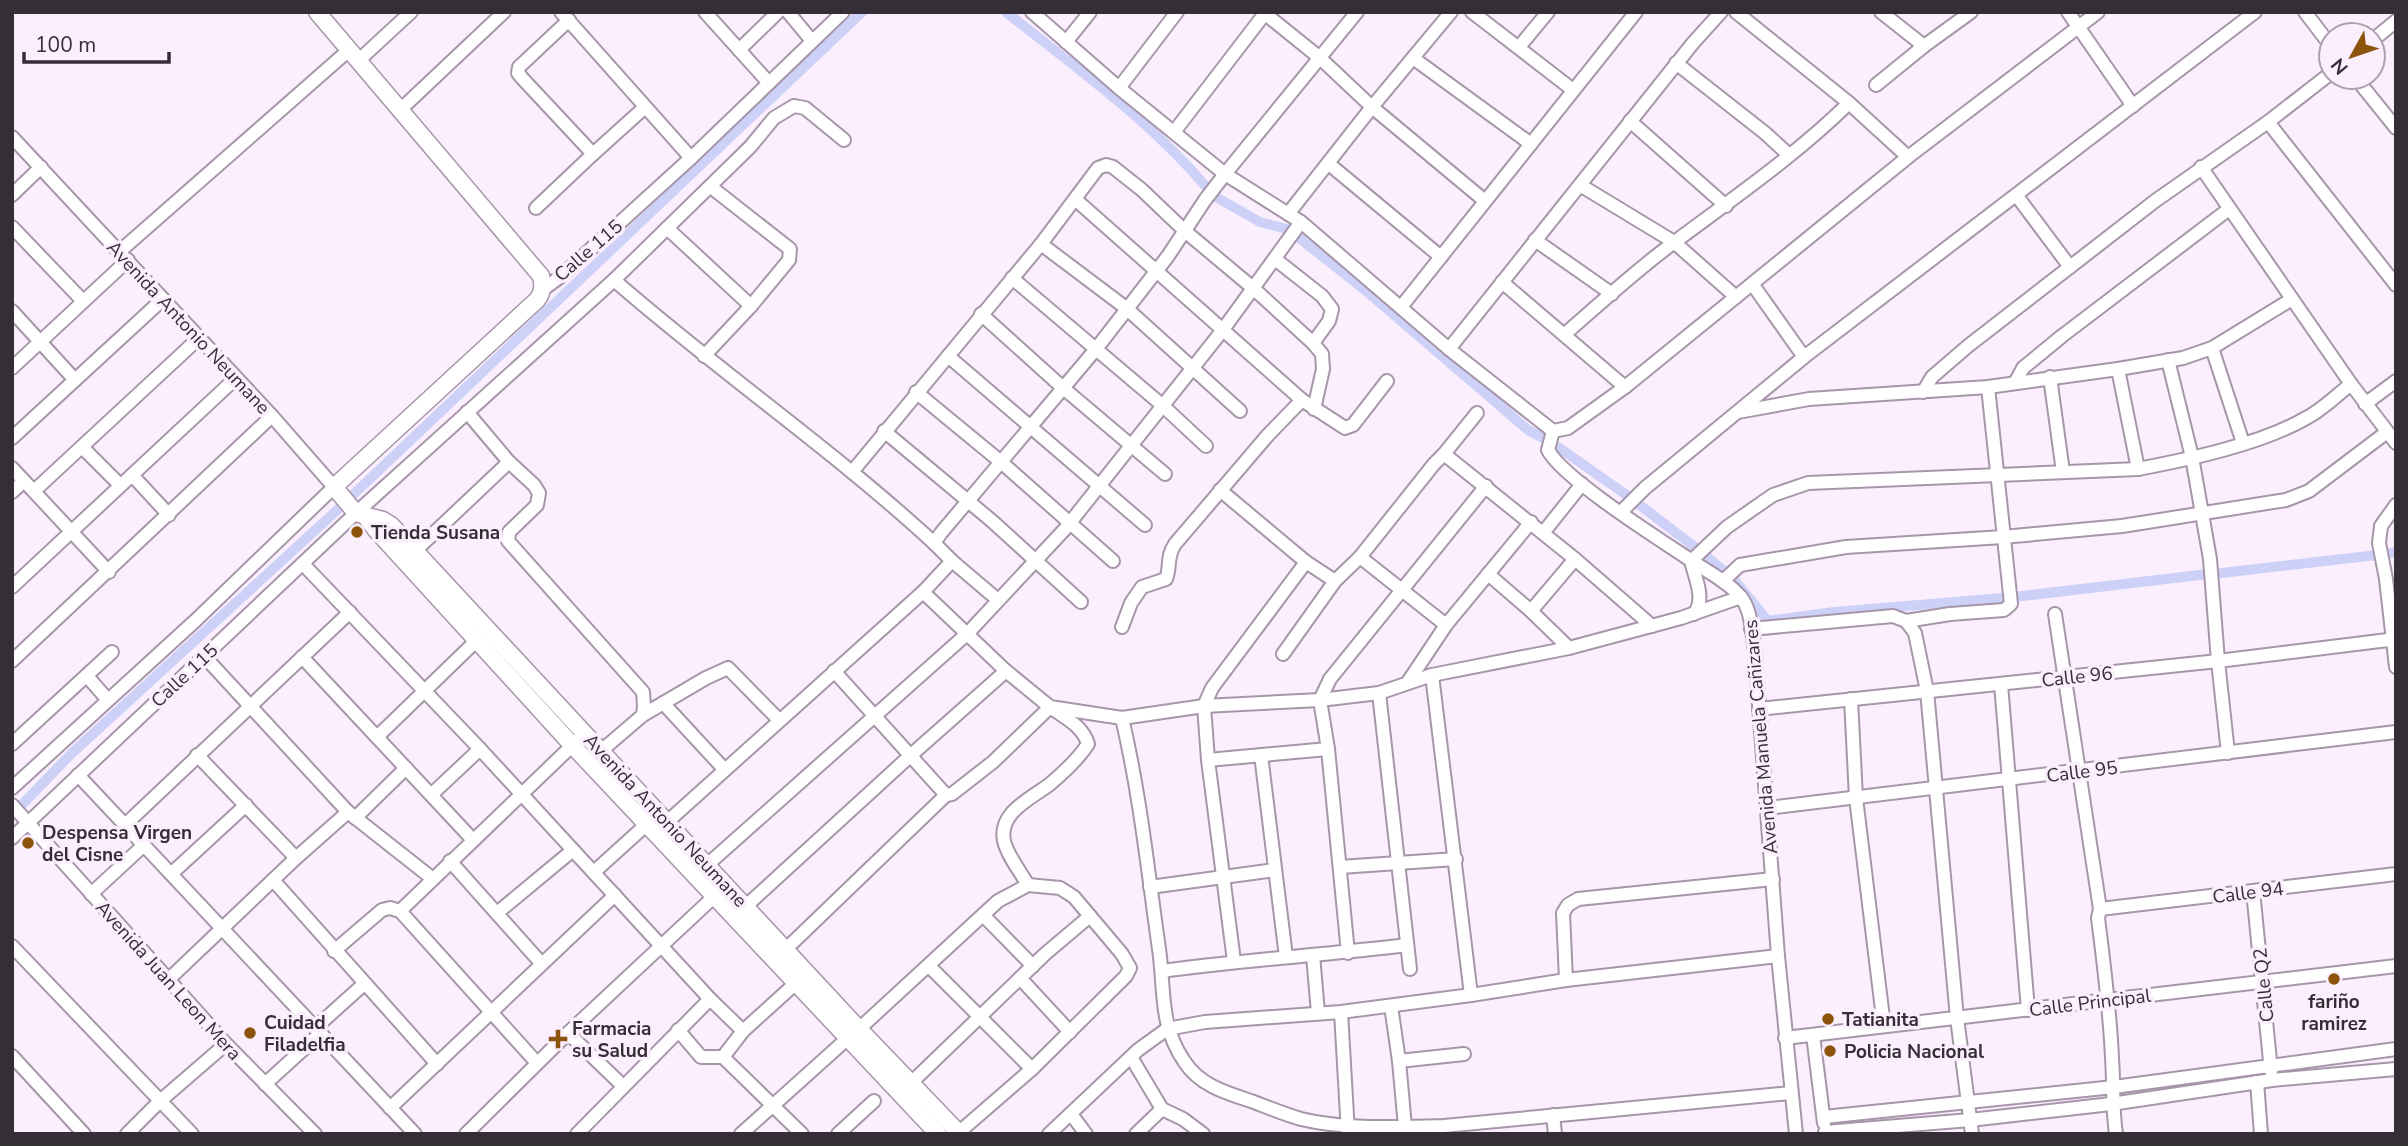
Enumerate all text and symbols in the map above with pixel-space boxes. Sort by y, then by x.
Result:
scale bar [24,21,170,65]
north arrow [2317,21,2387,91]
text: 100 m [35,31,96,59]
text: N [2325,52,2354,80]
street label: Calle 115 [549,214,628,288]
street label: Avenida Antonio Neumane [101,235,276,420]
place label: Tienda Susana [371,520,500,546]
marker: Tienda Susana [349,524,365,540]
street label: Avenida Manuela Cañizares [1738,619,1784,855]
street label: Calle 115 [146,638,224,714]
street label: Calle 96 [2040,660,2114,694]
street label: Avenida Antonio Neumane [578,728,753,913]
street label: Calle 95 [2045,755,2119,789]
place label: Despensa Virgen del Cisne [42,820,192,868]
marker: Despensa Virgen del Cisne [20,835,36,851]
street label: Calle 94 [2211,876,2285,910]
street label: Avenida Juan Leon Mera [89,895,247,1066]
street label: Calle Q2 [2247,946,2281,1023]
marker: fariño ramirez [2326,971,2342,987]
street label: Calle Principal [2028,983,2153,1023]
place label: fariño ramirez [2301,989,2367,1037]
place label: Tatianita [1842,1007,1919,1033]
place label: Cuidad Filadelfia [264,1010,346,1058]
marker: Tatianita [1820,1011,1836,1027]
place label: Farmacia su Salud [572,1016,651,1064]
marker: Cuidad Filadelfia [242,1025,258,1041]
marker: Farmacia su Salud [550,1031,566,1047]
place label: Policia Nacional [1844,1039,1984,1065]
marker: Policia Nacional [1822,1043,1838,1059]

